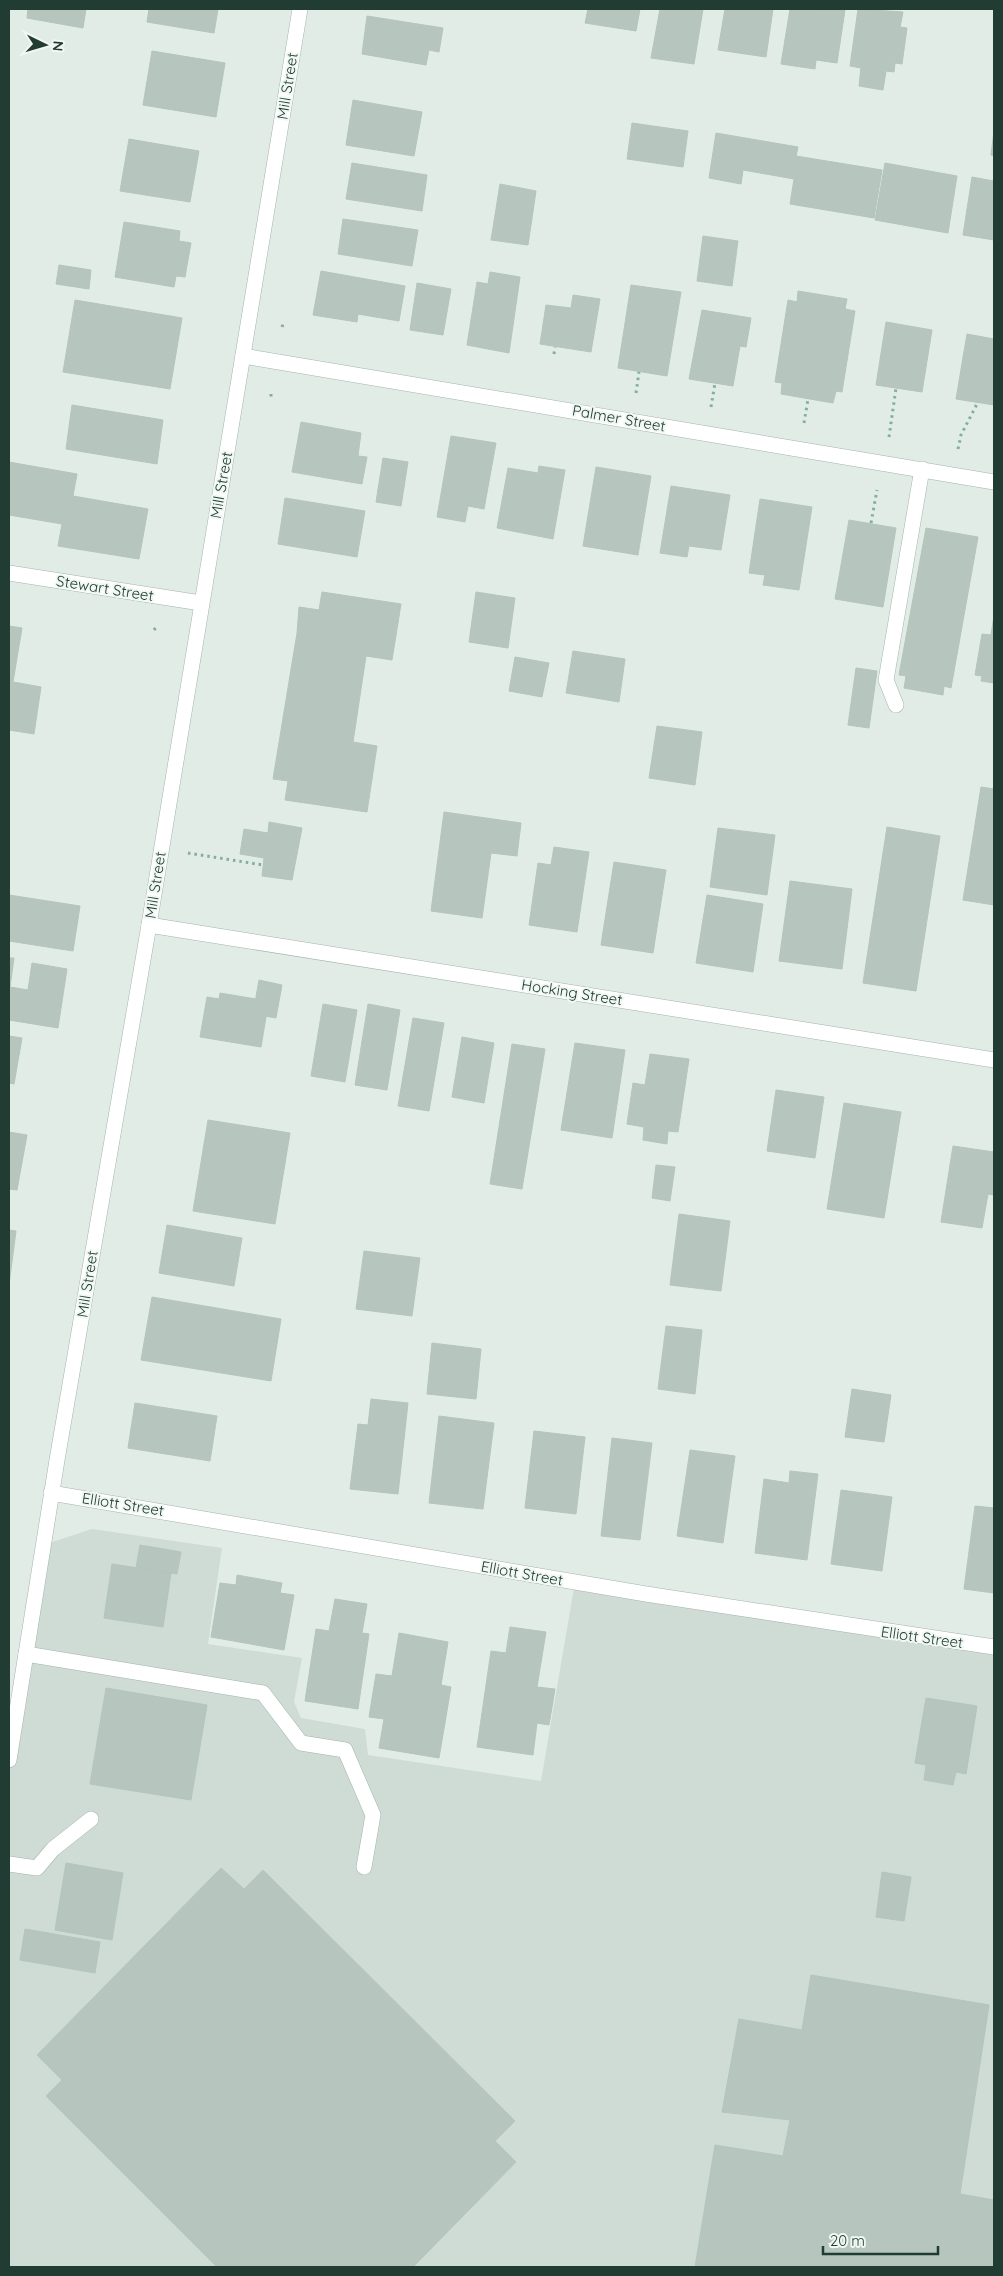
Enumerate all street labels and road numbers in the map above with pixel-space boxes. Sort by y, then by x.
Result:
street label: Mill Street [272,51,302,121]
street label: Palmer Street [571,400,667,436]
street label: Mill Street [206,450,236,520]
street label: Stewart Street [55,571,155,605]
street label: Mill Street [140,850,170,920]
street label: Hocking Street [520,975,624,1009]
street label: Mill Street [72,1249,102,1319]
street label: Elliott Street [81,1488,165,1520]
street label: Elliott Street [480,1556,564,1590]
street label: Elliott Street [880,1622,964,1652]

